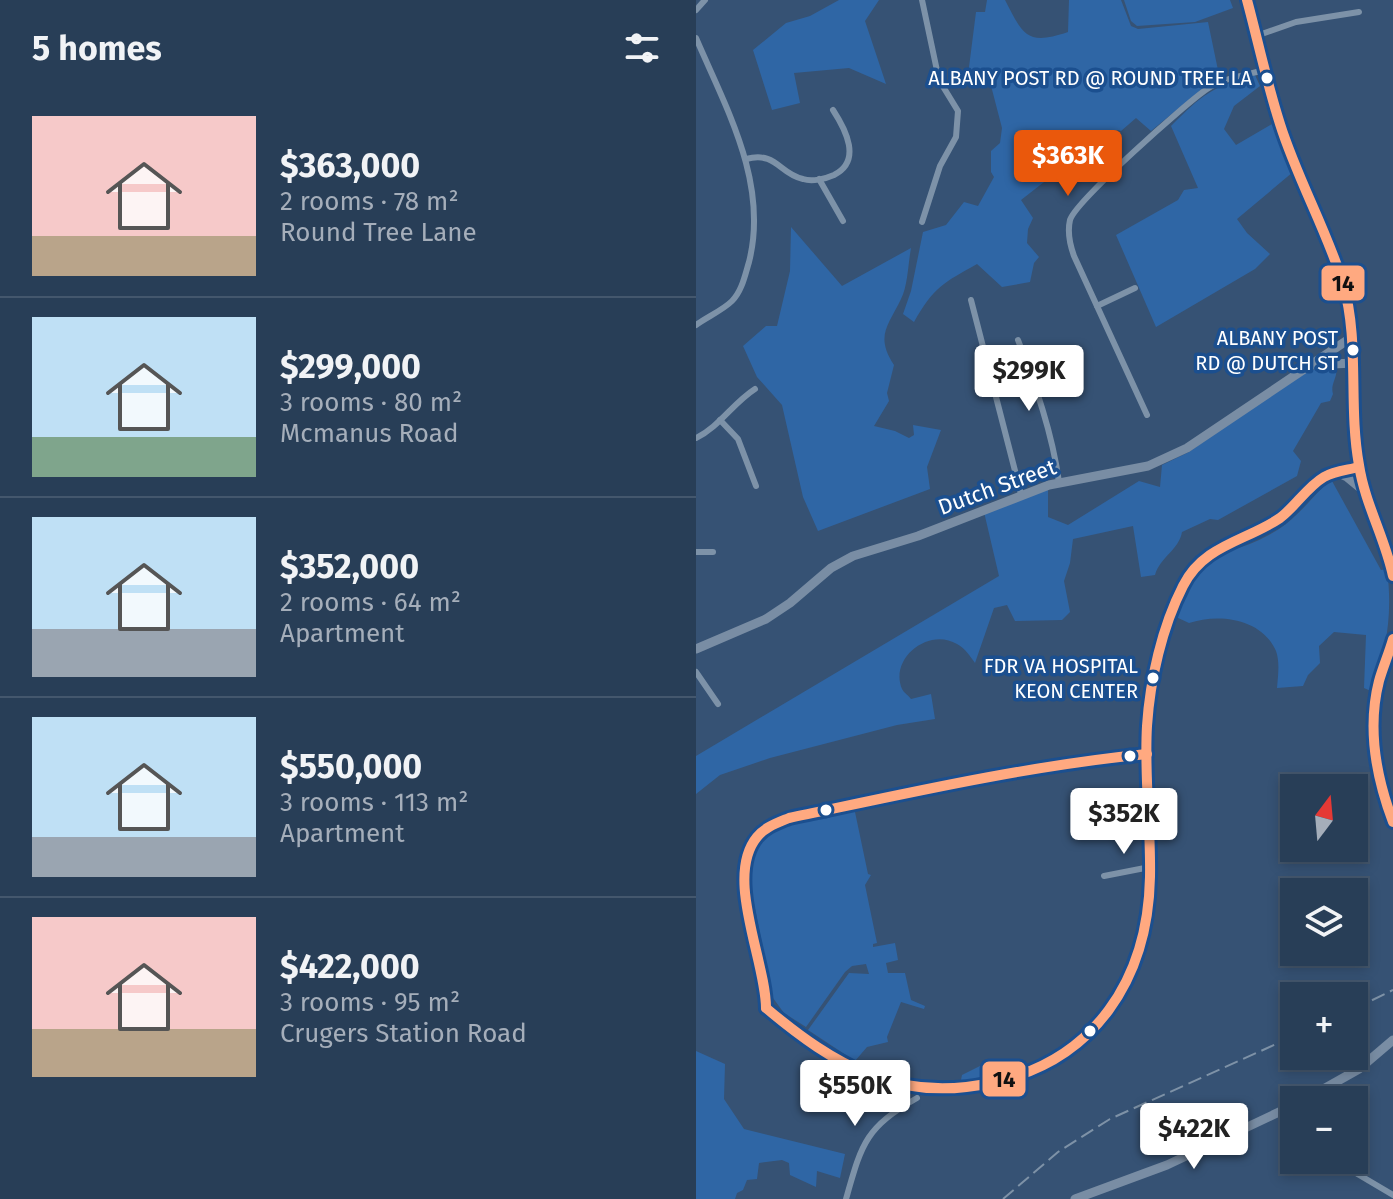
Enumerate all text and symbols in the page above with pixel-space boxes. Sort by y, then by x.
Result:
icon: filters [620,26,664,70]
text: 5 homes [32,28,162,69]
place label: ALBANY POST RD @ ROUND TREE LA [928,66,1253,90]
marker: ALBANY POST RD @ ROUND TREE LA [1259,70,1275,86]
pin: $363K [1012,130,1124,198]
text: $363K [1032,140,1104,171]
text: $363,000 [280,145,420,186]
icon: home [96,148,192,244]
text: 2 rooms · 78 m² [280,186,459,217]
text: Round Tree Lane [280,217,477,248]
line badge: 14 [1320,264,1366,302]
text: 14 [1332,270,1354,297]
place label: ALBANY POST RD @ DUTCH ST [1195,326,1339,375]
marker: ALBANY POST RD @ DUTCH ST [1345,342,1361,358]
pin: $299K [973,345,1085,413]
text: $299,000 [280,346,421,387]
icon: home [96,349,192,445]
text: $299K [993,355,1065,386]
text: 3 rooms · 80 m² [280,387,462,418]
text: Mcmanus Road [280,418,458,449]
street label: Dutch Street [934,453,1060,521]
text: $352,000 [280,546,419,587]
icon: home [96,549,192,645]
text: 2 rooms · 64 m² [280,587,461,618]
text: Apartment [280,618,405,649]
place label: FDR VA HOSPITAL KEON CENTER [984,654,1138,703]
marker: FDR VA HOSPITAL KEON CENTER [1145,670,1161,686]
text: $550,000 [280,746,422,787]
unlabelled marker [1122,748,1138,764]
icon: home [96,749,192,845]
north arrow [1280,774,1368,862]
map controls [1280,774,1368,1174]
text: 3 rooms · 113 m² [280,787,469,818]
pin: $352K [1068,788,1180,856]
text: $352K [1088,798,1160,829]
unlabelled marker [818,802,834,818]
text: Apartment [280,818,405,849]
button: layers [1280,878,1368,966]
text: $422,000 [280,946,420,987]
icon: home [96,949,192,1045]
button: + [1280,982,1368,1070]
text: 3 rooms · 95 m² [280,987,460,1018]
text: Crugers Station Road [280,1018,527,1049]
unlabelled marker [1082,1023,1098,1039]
pin: $550K [799,1060,911,1128]
line badge: 14 [981,1060,1027,1098]
text: 14 [993,1066,1015,1093]
text: $550K [818,1070,892,1101]
button: − [1280,1086,1368,1174]
pin: $422K [1138,1103,1250,1171]
text: $422K [1158,1113,1230,1144]

